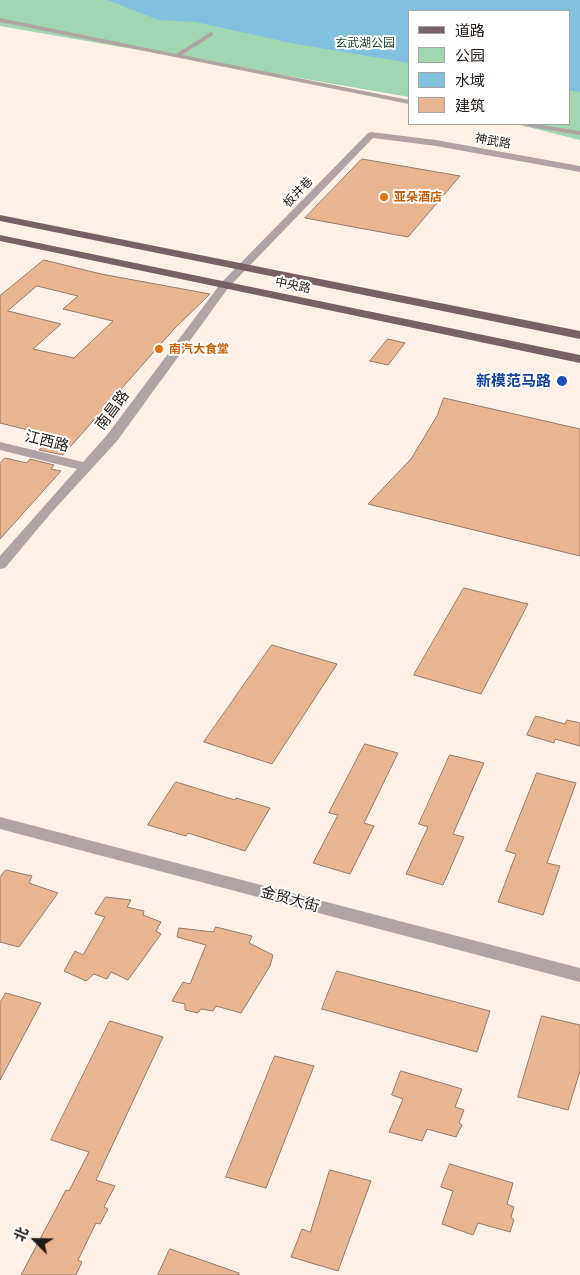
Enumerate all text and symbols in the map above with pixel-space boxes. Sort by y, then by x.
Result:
legend [408,10,570,125]
text: 道路 [455,21,485,39]
park label: 玄武湖公园 [335,36,395,50]
text: 公园 [455,46,485,64]
text: 水域 [455,71,485,89]
text: 建筑 [455,96,485,114]
street label: 神武路 [474,131,512,151]
street label: 板井巷 [280,174,316,210]
place label: 亚朵酒店 [394,190,442,204]
marker: 亚朵酒店 [378,191,390,203]
street label: 中央路 [274,274,312,296]
place label: 南汽大食堂 [169,342,229,356]
marker: 南汽大食堂 [153,343,165,355]
place label: 新模范马路 [476,372,551,390]
marker: 新模范马路 [555,374,569,388]
street label: 南昌路 [91,387,133,433]
street label: 江西路 [23,427,71,455]
street label: 金贸大街 [259,883,321,915]
north arrow [10,1215,60,1265]
text: 北 [10,1224,31,1244]

